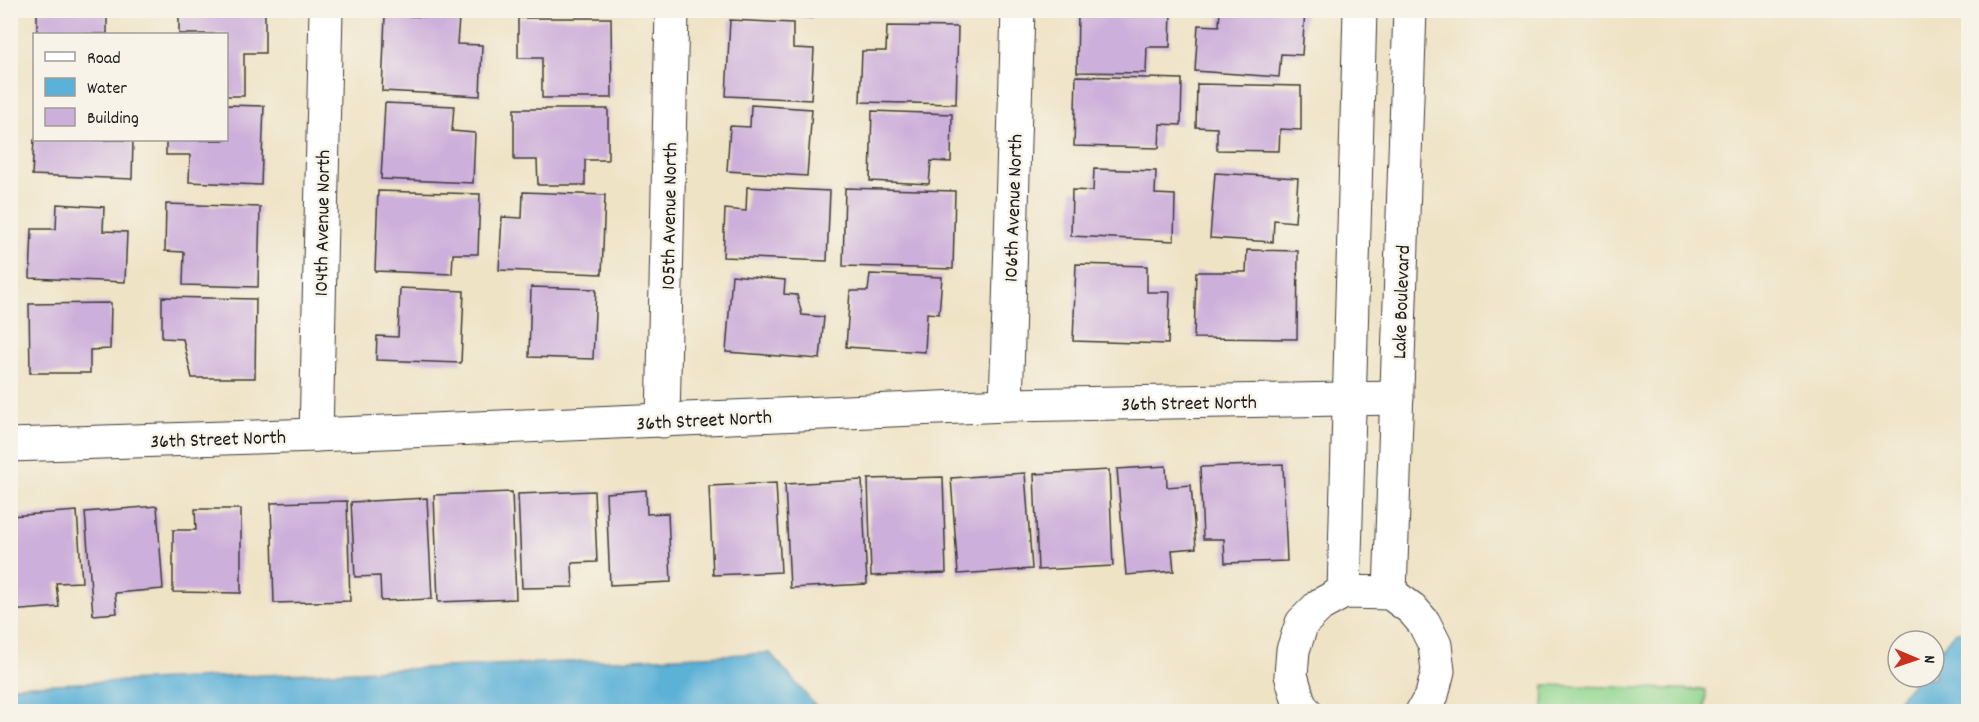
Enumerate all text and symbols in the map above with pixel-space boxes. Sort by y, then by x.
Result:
legend [33,33,228,141]
text: Road [87,47,121,72]
text: Water [87,77,127,102]
text: Building [87,107,139,132]
street label: 106th Avenue North [998,134,1032,283]
street label: 105th Avenue North [656,142,686,290]
street label: 104th Avenue North [309,149,339,297]
street label: Lake Boulevard [1387,245,1419,360]
street label: 36th Street North [1121,390,1257,420]
street label: 36th Street North [636,404,773,440]
street label: 36th Street North [150,425,286,457]
north arrow [1886,629,1946,689]
text: N [1917,655,1940,664]

